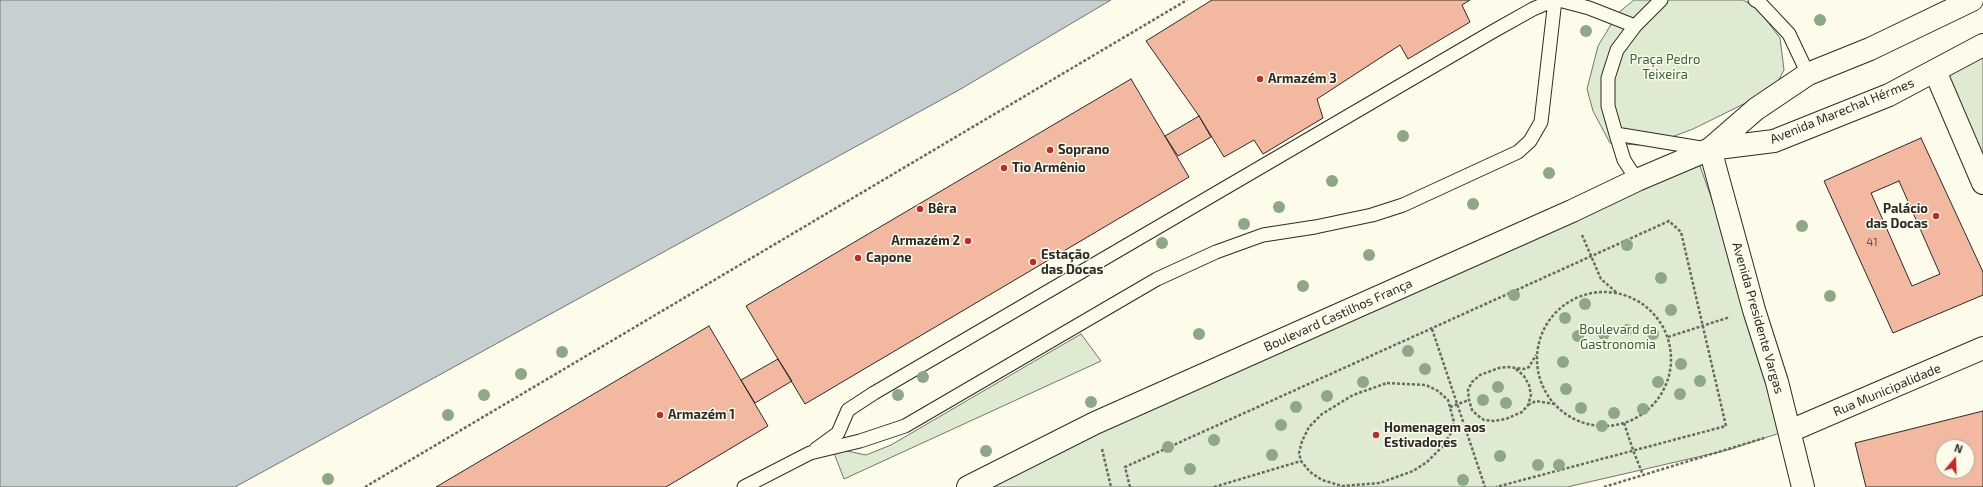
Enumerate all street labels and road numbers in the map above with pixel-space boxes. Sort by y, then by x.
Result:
street label: Avenida Marechal Hérmes [1768,75,1916,147]
street label: Avenida Presidente Vargas [1729,240,1787,396]
street label: Boulevard Castilhos França [1261,275,1415,355]
street label: Rua Municipalidade [1831,360,1943,420]

